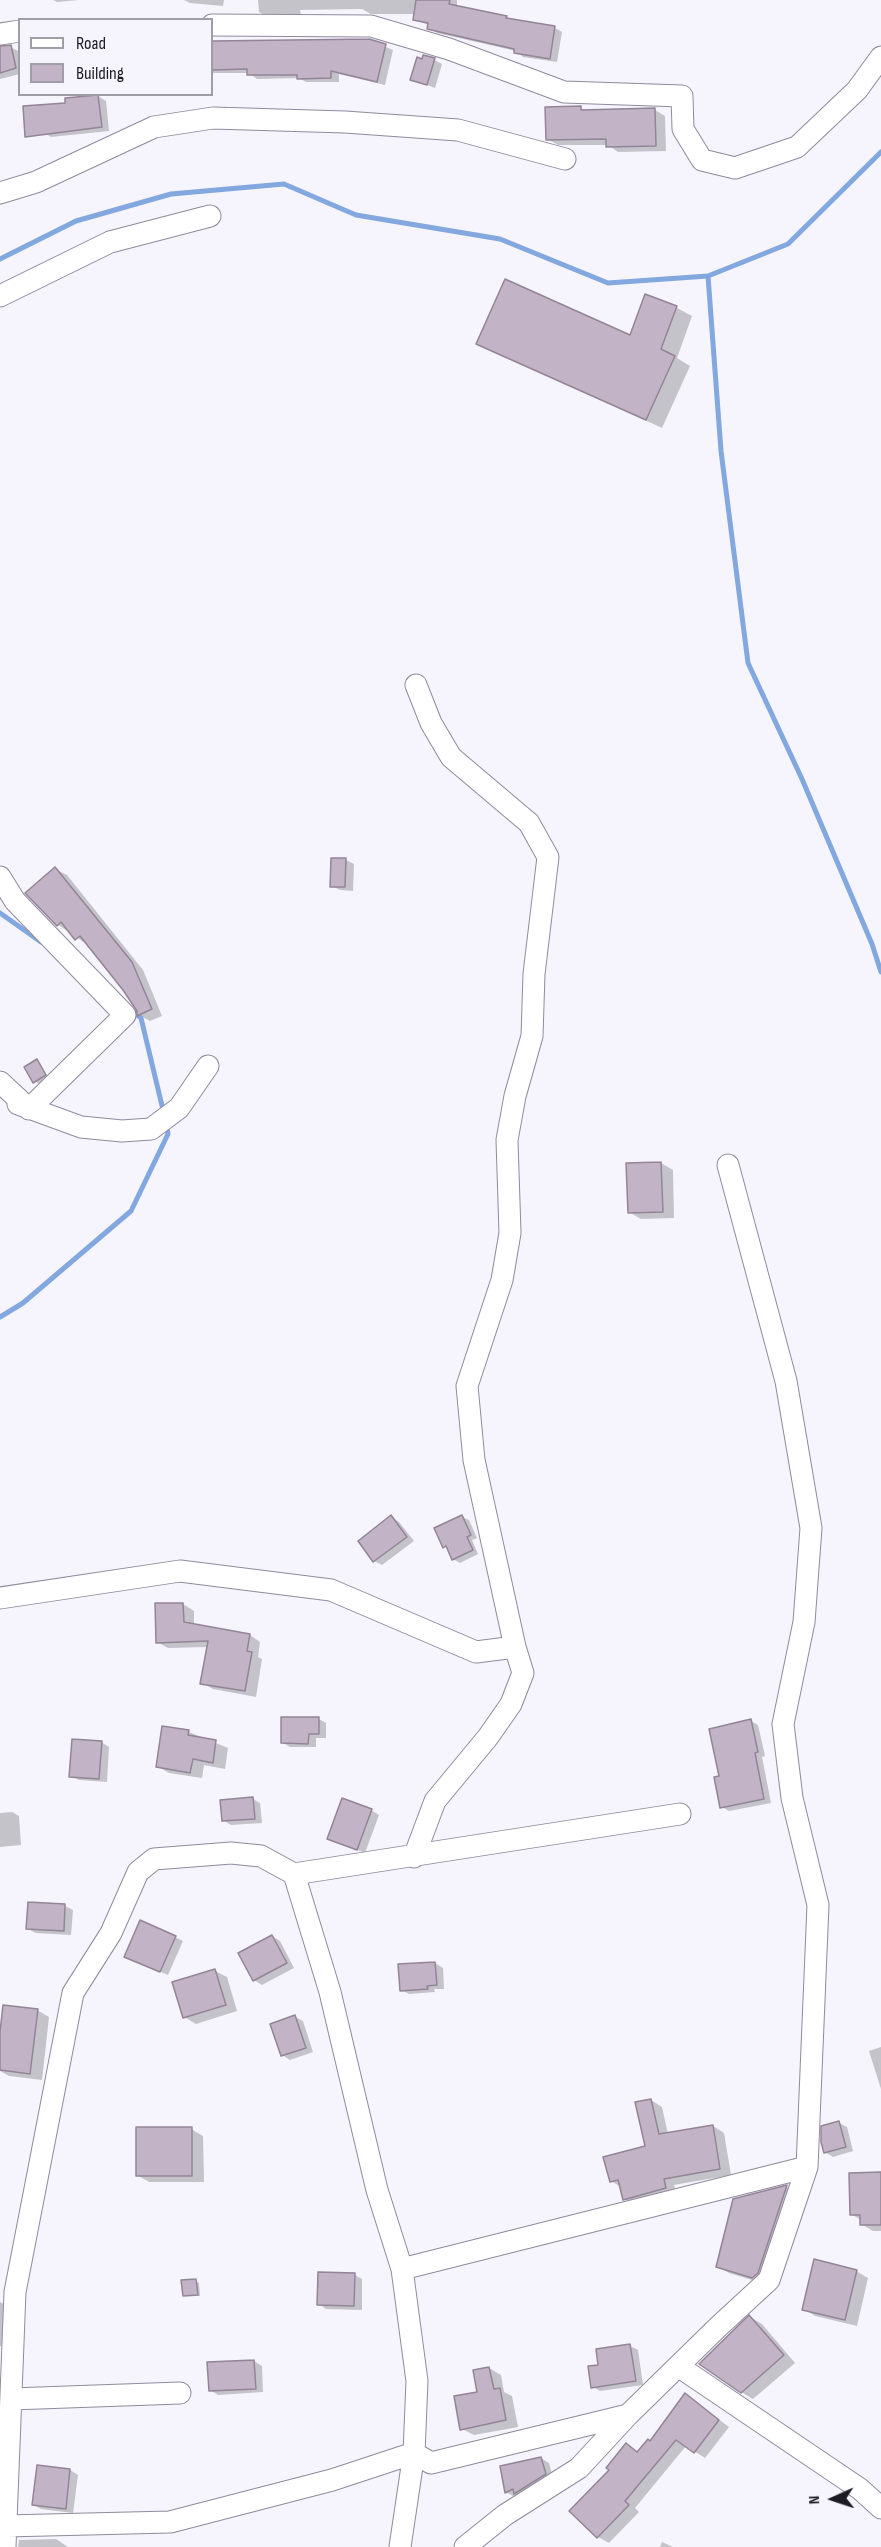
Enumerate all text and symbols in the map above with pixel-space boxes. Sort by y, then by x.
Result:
legend [18,18,213,96]
text: Road [76,33,106,54]
text: Building [76,63,124,84]
north arrow [803,2469,863,2529]
text: N [805,2495,824,2505]

